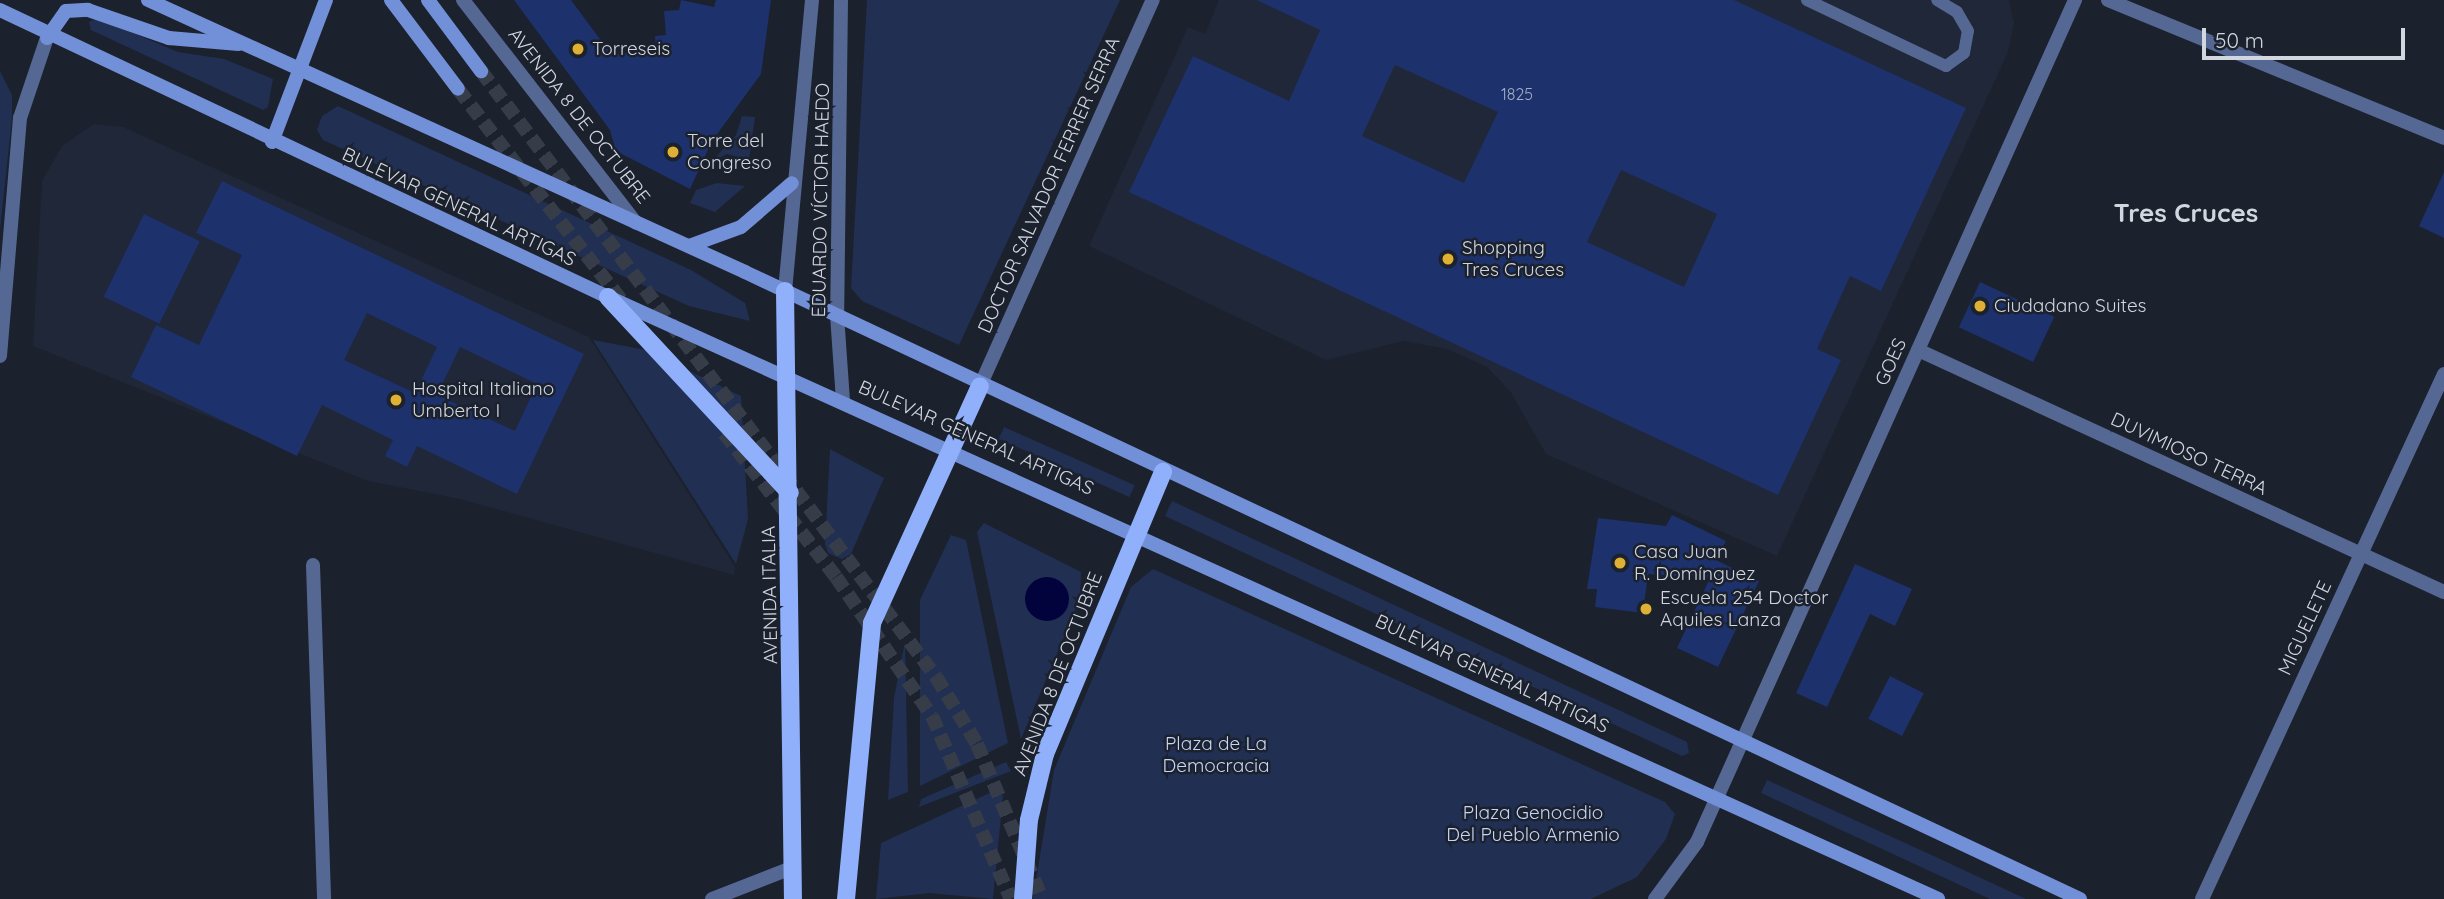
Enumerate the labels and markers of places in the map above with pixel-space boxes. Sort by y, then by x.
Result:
place label: Torreseis [592,38,670,60]
marker: Torreseis [570,41,586,57]
place label: Torre del Congreso [687,130,772,174]
marker: Torre del Congreso [665,144,681,160]
place label: Shopping Tres Cruces [1462,237,1564,281]
marker: Shopping Tres Cruces [1440,251,1456,267]
place label: Ciudadano Suites [1994,295,2147,317]
marker: Ciudadano Suites [1972,298,1988,314]
place label: Hospital Italiano Umberto I [412,378,554,422]
marker: Hospital Italiano Umberto I [386,390,406,410]
place label: Casa Juan R. Domínguez [1634,541,1755,585]
marker: Casa Juan R. Domínguez [1612,555,1628,571]
place label: Escuela 254 Doctor Aquiles Lanza [1660,587,1829,631]
marker: Escuela 254 Doctor Aquiles Lanza [1638,601,1654,617]

